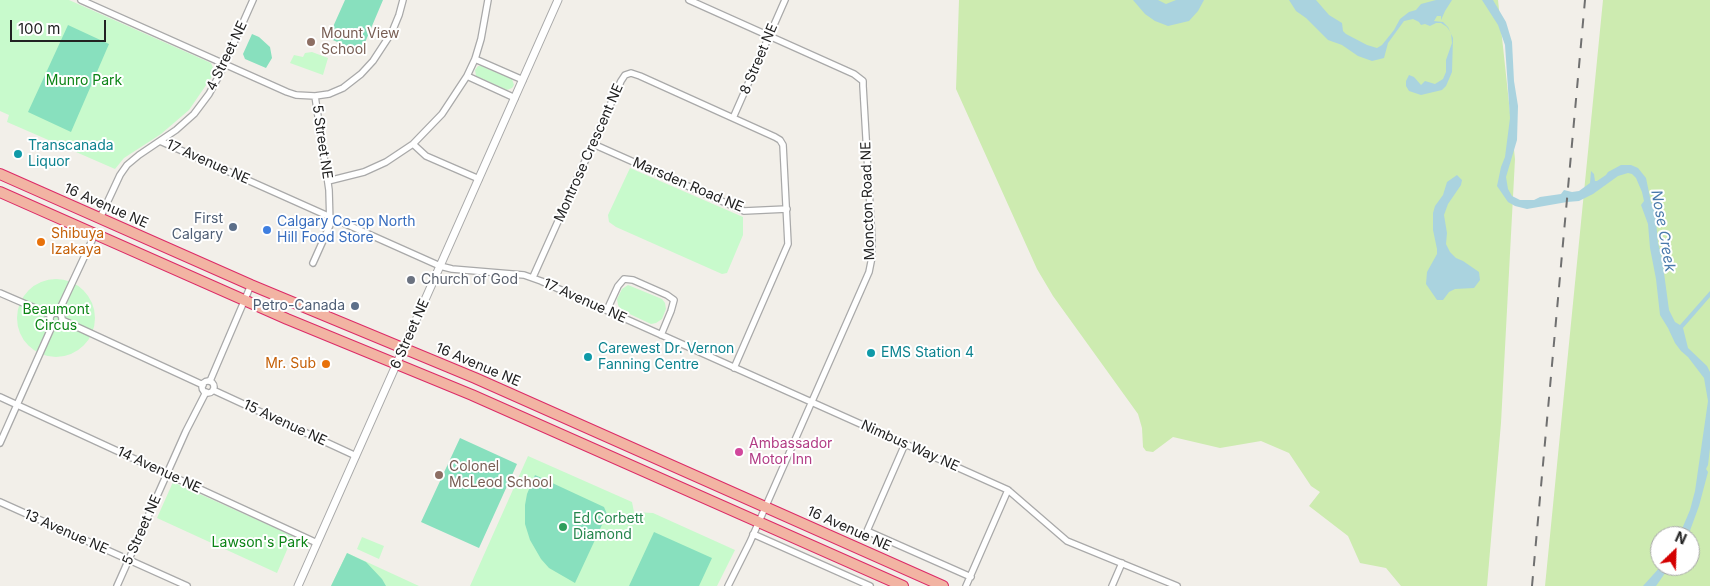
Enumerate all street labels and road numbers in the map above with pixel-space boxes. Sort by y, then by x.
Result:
street label: 4 Street NE [203,18,251,94]
street label: 8 Street NE [737,21,781,97]
street label: Montrose Crescent NE [551,81,627,225]
street label: 5 Street NE [308,104,336,180]
street label: 17 Avenue NE [164,136,252,188]
street label: Moncton Road NE [858,141,878,261]
street label: Marsden Road NE [630,154,746,216]
street label: 16 Avenue NE [61,180,151,232]
street label: 17 Avenue NE [541,275,629,327]
street label: 6 Street NE [387,296,433,372]
street label: 16 Avenue NE [433,340,523,390]
street label: 15 Avenue NE [241,396,329,450]
street label: Nimbus Way NE [858,417,962,475]
street label: 14 Avenue NE [114,443,204,497]
street label: 5 Street NE [119,492,165,568]
street label: 16 Avenue NE [804,503,894,555]
street label: 13 Avenue NE [21,506,111,558]

